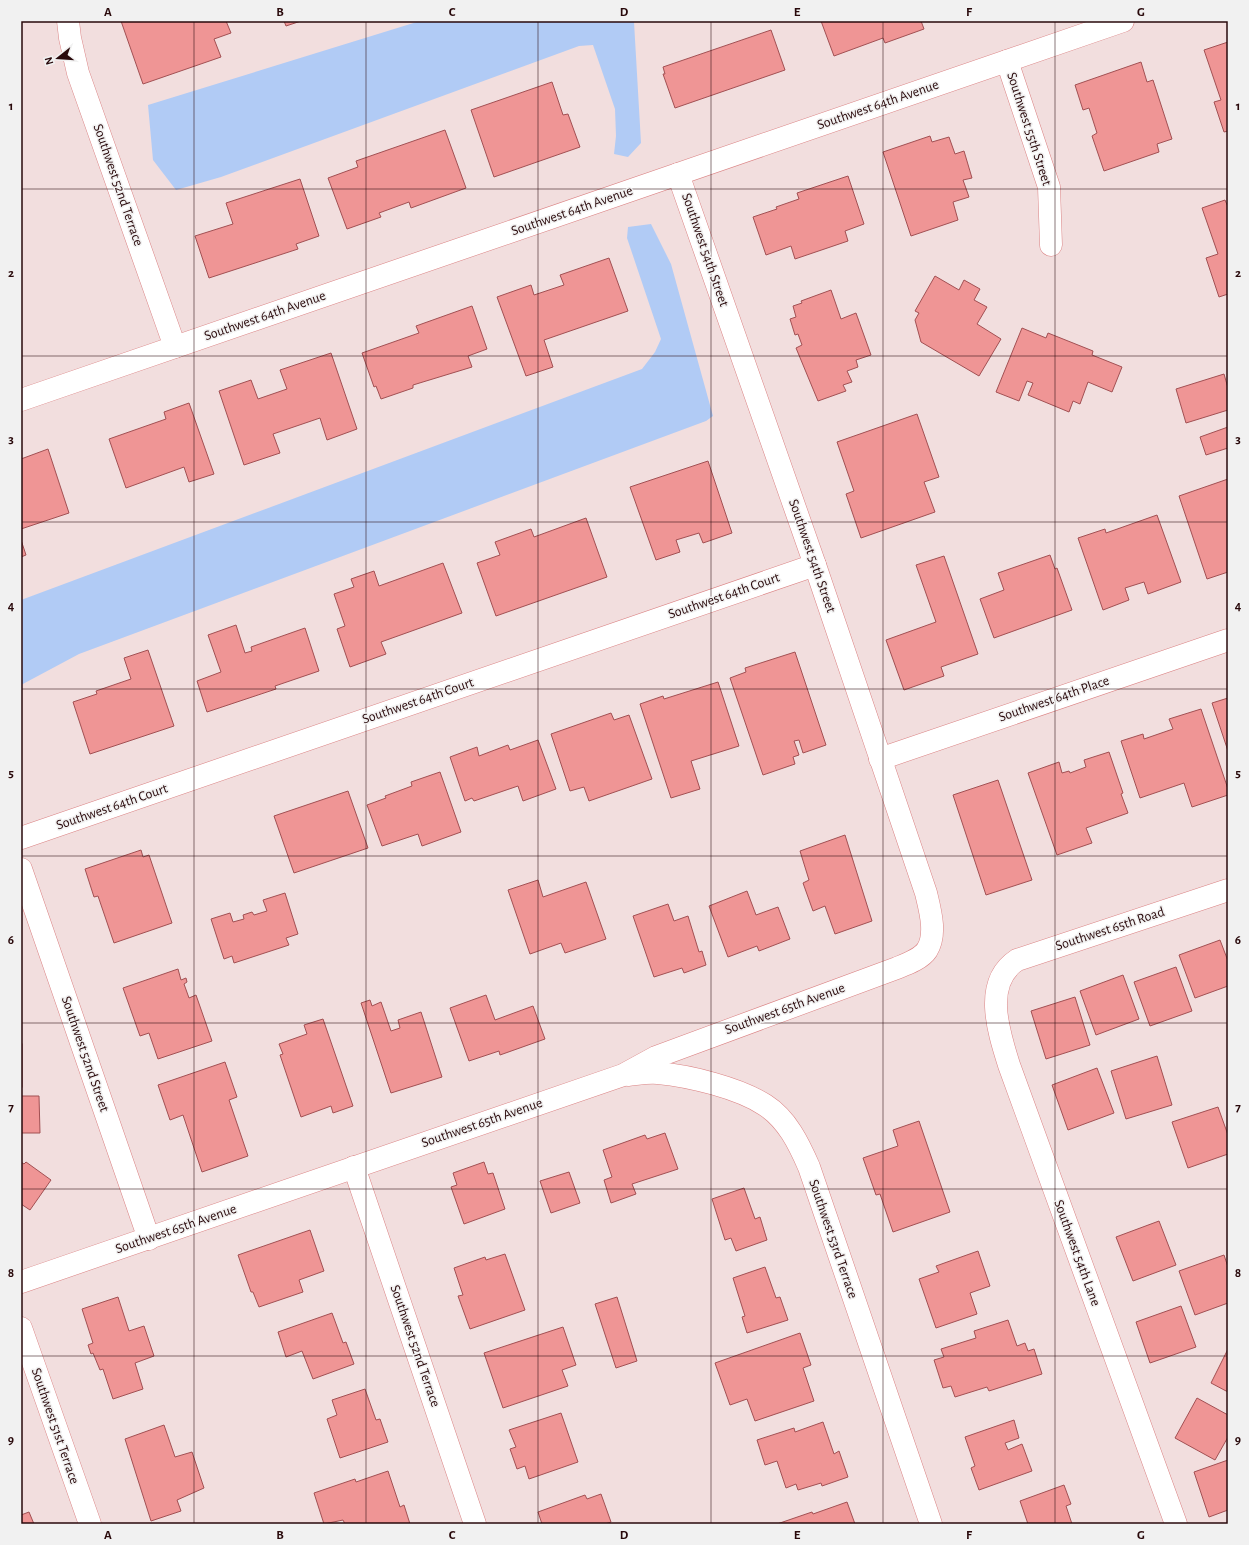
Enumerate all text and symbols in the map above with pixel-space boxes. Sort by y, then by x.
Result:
text: A [104,6,112,19]
text: B [276,6,284,19]
text: C [449,6,456,19]
text: D [620,6,629,19]
text: E [794,6,801,19]
text: F [966,6,973,19]
text: G [1137,6,1145,19]
north arrow [38,38,78,78]
text: N [43,56,55,66]
street label: Southwest 55th Street [1004,71,1054,188]
street label: Southwest 64th Avenue [815,78,941,132]
text: 1 [9,100,13,113]
text: 1 [1236,100,1240,113]
street label: Southwest 52nd Terrace [91,122,145,248]
street label: Southwest 64th Avenue [509,184,635,238]
street label: Southwest 54th Street [679,191,731,309]
text: 2 [8,267,14,280]
text: 2 [1235,267,1241,280]
street label: Southwest 64th Avenue [202,289,328,343]
text: 3 [8,433,14,446]
text: 3 [1235,433,1241,446]
street label: Southwest 54th Street [786,497,838,615]
street label: Southwest 64th Court [667,570,782,622]
text: 4 [8,600,15,613]
text: 4 [1235,600,1242,613]
street label: Southwest 64th Place [997,674,1111,724]
street label: Southwest 64th Court [361,675,476,727]
text: 5 [8,767,14,780]
text: 5 [1235,767,1241,780]
street label: Southwest 64th Court [55,781,170,833]
street label: Southwest 65th Road [1054,905,1166,953]
text: 6 [8,934,14,947]
text: 6 [1235,934,1241,947]
street label: Southwest 65th Avenue [723,981,847,1037]
street label: Southwest 52nd Street [59,994,112,1114]
street label: Southwest 65th Avenue [420,1096,544,1150]
text: 7 [8,1101,14,1114]
text: 7 [1235,1101,1241,1114]
street label: Southwest 53rd Terrace [806,1178,860,1300]
street label: Southwest 54th Lane [1051,1198,1103,1308]
street label: Southwest 65th Avenue [114,1202,238,1256]
text: 8 [8,1267,14,1280]
text: 8 [1235,1267,1241,1280]
street label: Southwest 52nd Terrace [388,1283,442,1409]
street label: Southwest 51st Terrace [29,1366,81,1486]
text: 9 [8,1434,14,1447]
text: 9 [1235,1434,1241,1447]
text: A [104,1529,112,1542]
text: B [276,1529,284,1542]
text: C [449,1529,456,1542]
text: D [620,1529,629,1542]
text: E [794,1529,801,1542]
text: F [966,1529,973,1542]
text: G [1137,1529,1145,1542]

